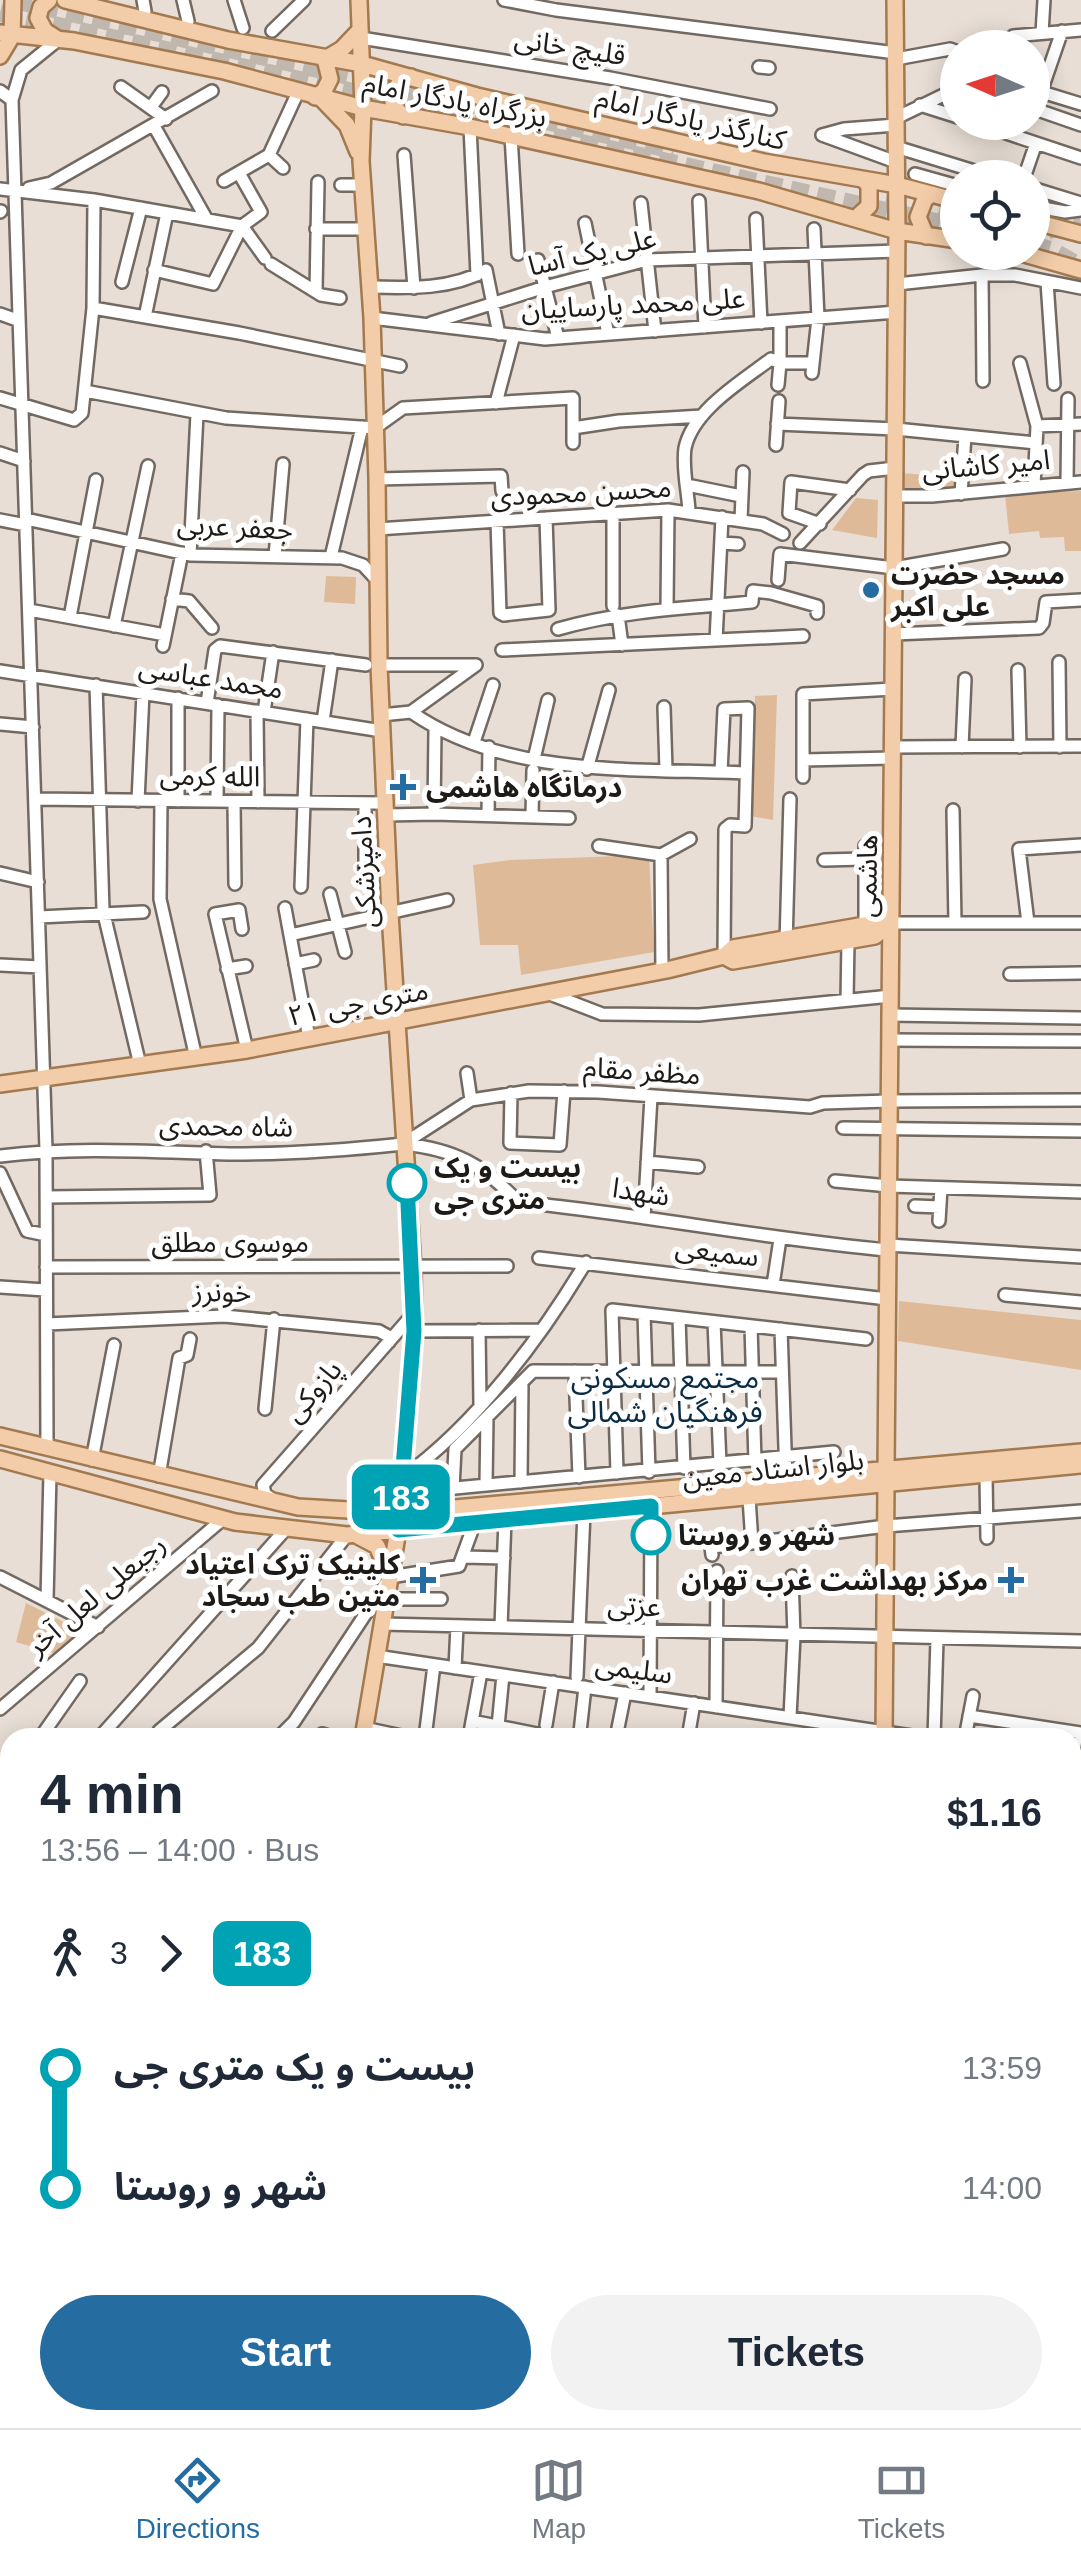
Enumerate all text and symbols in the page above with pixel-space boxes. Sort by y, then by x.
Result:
street label: قلیچ خانی [511,23,628,76]
north arrow [940,30,1050,140]
map controls [940,30,1050,270]
street label: بزرگراه یادگار امام [360,67,549,138]
street label: کنارگذر یادگار امام [592,82,789,161]
button: locate [940,160,1050,270]
street label: علی بک آسا [525,222,659,283]
street label: علی محمد پارساییان [520,283,746,328]
street label: امیر کاشانی [921,444,1051,487]
street label: محسن محمودی [490,472,672,513]
street label: جعفر عربی [176,508,294,547]
place label: مسجد حضرت علی اکبر [890,559,1065,623]
marker: مسجد حضرت علی اکبر [860,579,882,601]
street label: محمد عباسی [136,651,285,706]
street label: الله کرمی [159,760,261,793]
place label: درمانگاه هاشمی [426,772,622,804]
marker: درمانگاه هاشمی [390,774,416,800]
street label: دامپزشکی [346,815,385,929]
street label: هاشمی [851,834,884,918]
street label: ۲۱ متری جی [285,974,431,1033]
street label: مظفر مقام [582,1051,702,1096]
street label: شاه محمدی [159,1109,293,1143]
place label: بیست و یک متری جی [434,1152,581,1216]
marker: بیست و یک متری جی [388,1164,426,1202]
street label: شهدا [610,1172,672,1212]
street label: موسوی مطلق [151,1227,309,1260]
street label: سمیعی [673,1232,760,1273]
street label: خونرز [191,1276,252,1309]
street label: پازوکی [278,1354,350,1430]
district label: مجتمع مسکونی فرهنگیان شمالی [567,1361,763,1429]
street label: بلوار استاد معین [681,1444,865,1495]
line badge: 183 [344,1464,458,1530]
text: 183 [372,1478,430,1517]
marker: شهر و روستا [632,1516,670,1554]
place label: شهر و روستا [678,1520,835,1552]
street label: رجبعلی لعل آخر [20,1528,172,1663]
place label: کلینیک ترک اعتیاد متین طب سجاد [185,1549,400,1613]
place label: مرکز بهداشت غرب تهران [681,1565,988,1597]
marker: کلینیک ترک اعتیاد متین طب سجاد [410,1567,436,1593]
marker: مرکز بهداشت غرب تهران [998,1567,1024,1593]
street label: عزتی [607,1590,661,1623]
street label: سلیمی [593,1648,675,1691]
text: 4 min [40,1763,184,1825]
text: $1.16 [947,1792,1042,1834]
text: 13:56 – 14:00 · Bus [40,1832,319,1868]
icon: walk [40,1926,95,1981]
icon: forward [143,1926,198,1981]
text: 183 [233,1934,291,1973]
text: 3 [110,1935,128,1971]
text: بیست و یک متری جی [114,2046,475,2088]
text: 13:59 [962,2050,1042,2086]
text: شهر و روستا [114,2166,327,2208]
text: 14:00 [962,2170,1042,2206]
button: Start [40,2295,531,2410]
button: Tickets [551,2295,1042,2410]
tab: Directions [136,2453,260,2545]
tab: Map [531,2453,586,2545]
tab: Tickets [858,2453,945,2545]

